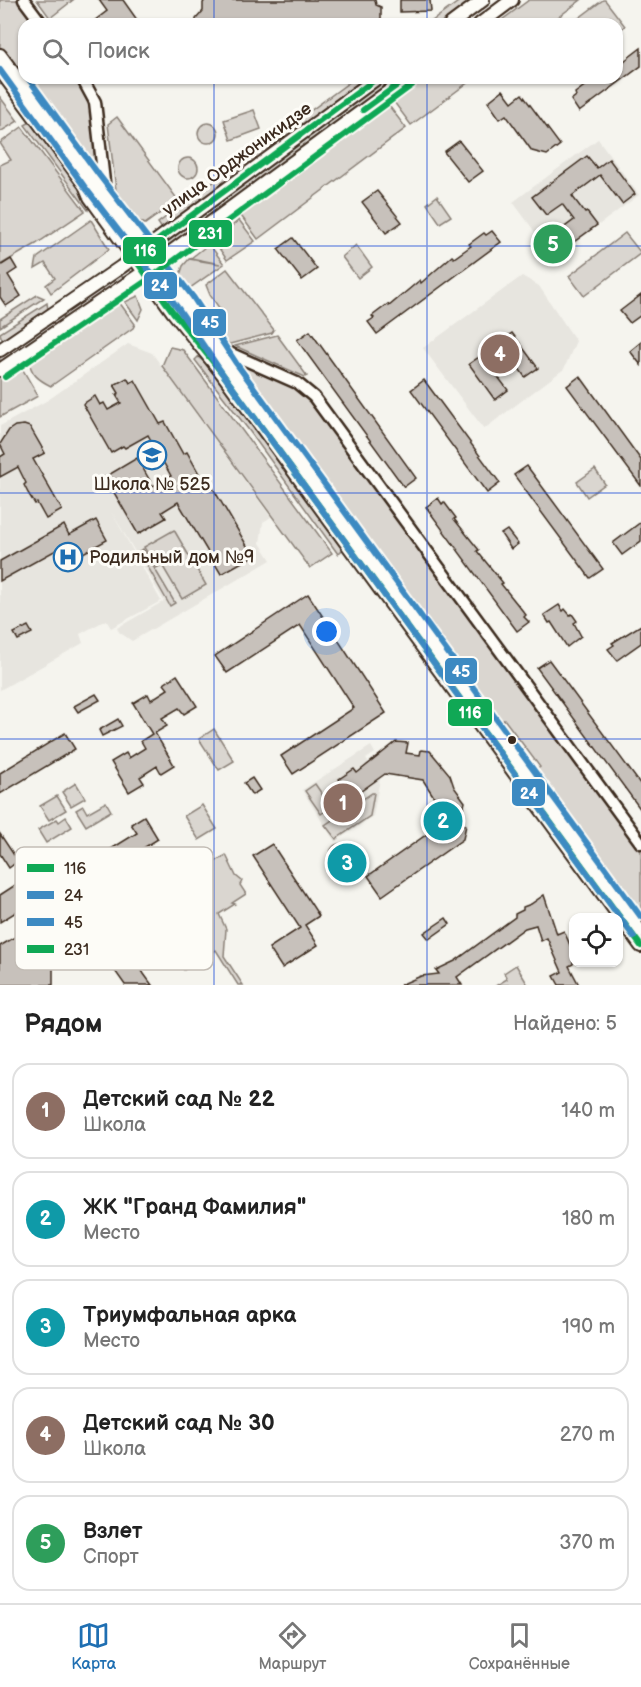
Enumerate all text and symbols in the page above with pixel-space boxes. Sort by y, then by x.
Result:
search box [18,18,623,84]
icon: search [39,35,72,68]
text: Поиск [87,38,150,65]
street label: улица Орджоникидзе [158,98,316,220]
line badge: 231 [188,219,233,248]
pin: 5 [534,222,572,266]
text: 231 [197,225,223,244]
line badge: 116 [122,236,167,265]
text: 116 [133,242,157,261]
line badge: 24 [143,271,178,300]
text: 24 [151,277,170,296]
line badge: 45 [192,308,227,337]
text: 45 [201,314,219,333]
pin: 4 [480,332,520,376]
school or university icon: Школа № 525 [136,439,168,471]
place label: Школа № 525 [93,474,211,495]
hospital icon: Родильный дом №9 [52,541,84,573]
place label: Родильный дом №9 [89,547,254,568]
your location [312,617,341,646]
line badge: 45 [444,657,478,685]
text: 45 [452,663,470,682]
line badge: 116 [447,698,493,727]
text: 116 [458,704,482,723]
unlabelled marker [506,734,518,746]
line badge: 24 [511,778,546,807]
pin: 1 [324,780,362,826]
text: 24 [520,785,539,804]
pin: 2 [424,798,462,844]
pin: 3 [328,840,366,886]
legend [15,847,213,970]
text: 116 [64,860,86,879]
text: 24 [64,887,83,906]
map controls [569,913,623,967]
button: locate [569,913,623,967]
text: 45 [64,914,83,933]
text: 231 [64,941,89,960]
text: Рядом [24,1009,102,1040]
text: Найдено: 5 [513,1012,617,1036]
text: Детский сад № 22 [83,1086,275,1113]
text: 1 [41,1099,50,1123]
text: 140 m [561,1099,615,1123]
text: Школа [83,1113,146,1137]
text: ЖК "Гранд Фамилия" [83,1194,306,1221]
text: 2 [40,1207,51,1231]
text: 180 m [562,1207,615,1231]
text: Место [83,1221,140,1245]
text: Триумфальная арка [83,1302,296,1329]
text: 3 [40,1315,51,1339]
text: 190 m [562,1315,615,1339]
text: Место [83,1329,140,1353]
text: Детский сад № 30 [83,1410,275,1437]
text: 4 [40,1423,51,1447]
text: 270 m [560,1423,615,1447]
text: Школа [83,1437,146,1461]
text: Взлет [83,1518,142,1545]
text: 5 [40,1531,51,1555]
text: 370 m [559,1531,615,1555]
text: Спорт [83,1545,139,1569]
tab: Карта [71,1619,116,1674]
tab: Маршрут [258,1619,327,1674]
tab: Сохранённые [469,1619,570,1674]

